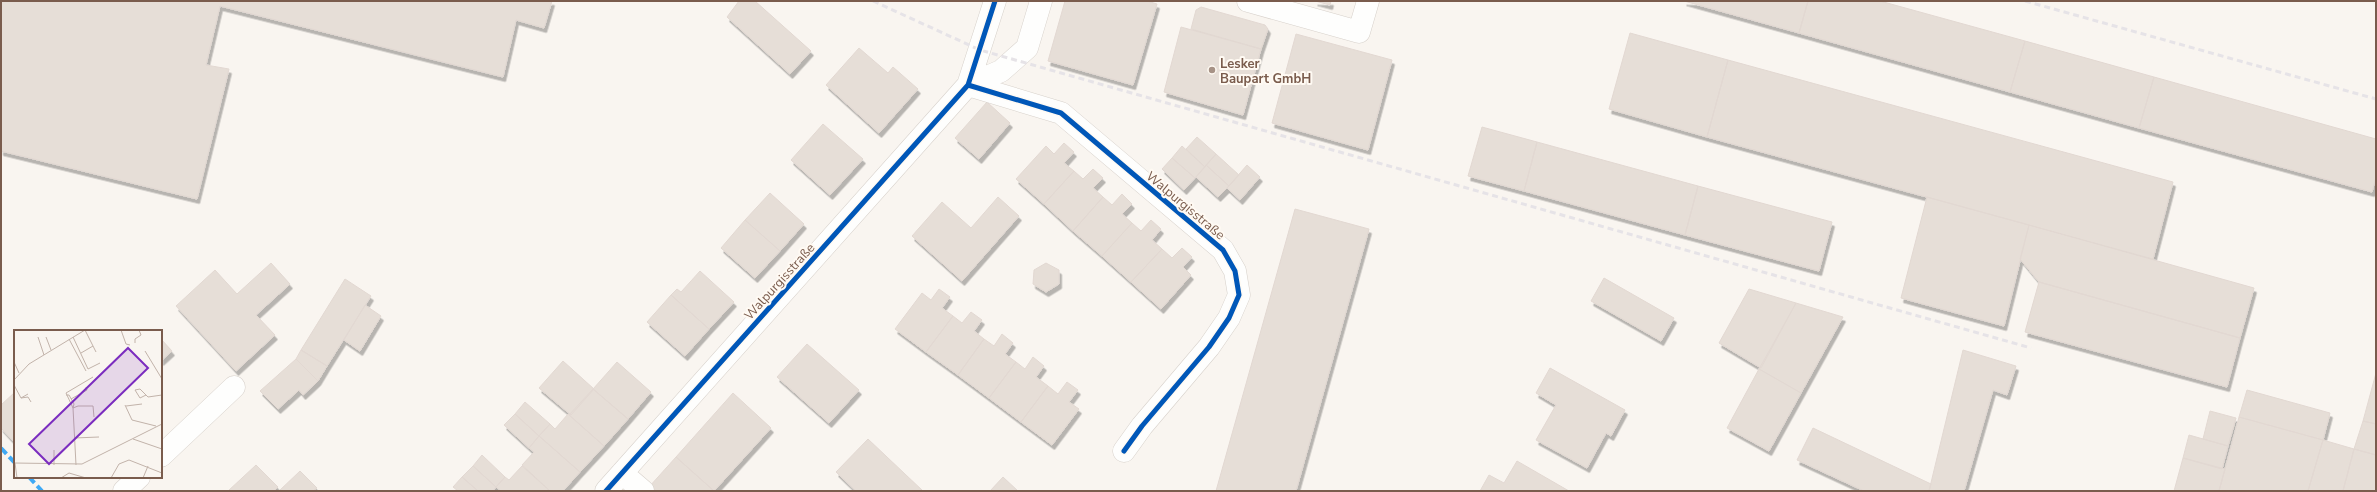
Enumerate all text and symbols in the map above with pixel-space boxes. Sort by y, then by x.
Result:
place label: Lesker Baupart GmbH [1220,55,1311,88]
marker: Lesker Baupart GmbH [1207,65,1217,75]
street label: Walpurgisstraße [1142,167,1229,244]
street label: Walpurgisstraße [740,239,819,324]
inset map [14,330,162,478]

